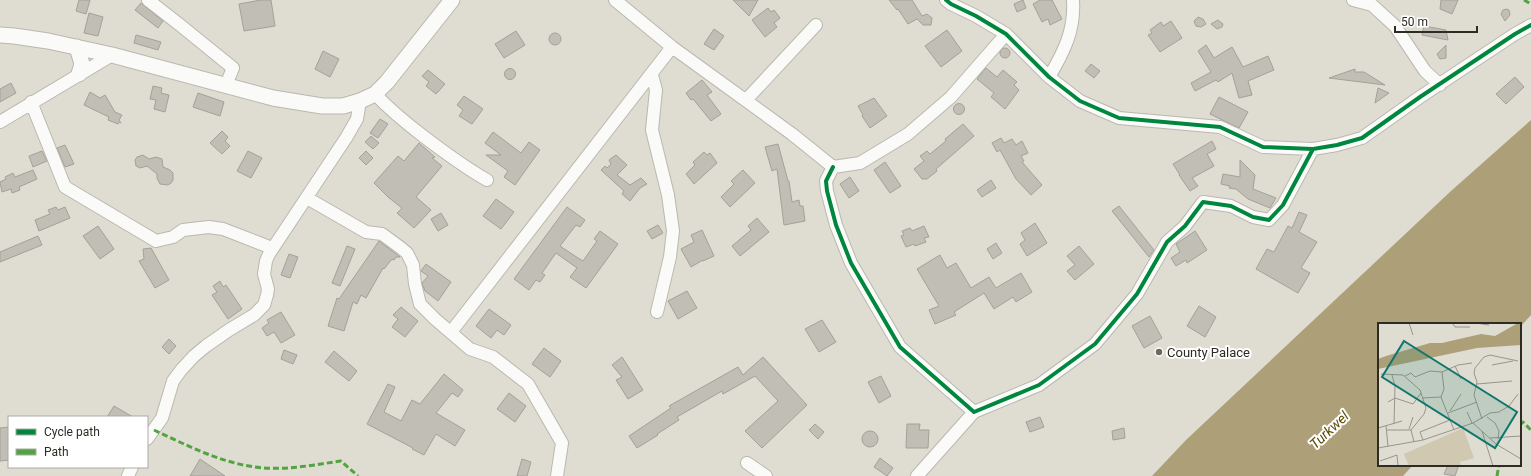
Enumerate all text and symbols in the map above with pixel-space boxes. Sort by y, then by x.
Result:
scale bar [1395,8,1477,34]
text: 50 m [1401,15,1428,29]
inset map [1378,323,1521,466]
place label: County Palace [1167,345,1250,360]
marker: County Palace [1154,347,1164,357]
water label: Turkwel [1306,408,1352,452]
legend [8,416,148,468]
text: Cycle path [44,425,100,439]
text: Path [44,445,69,459]

